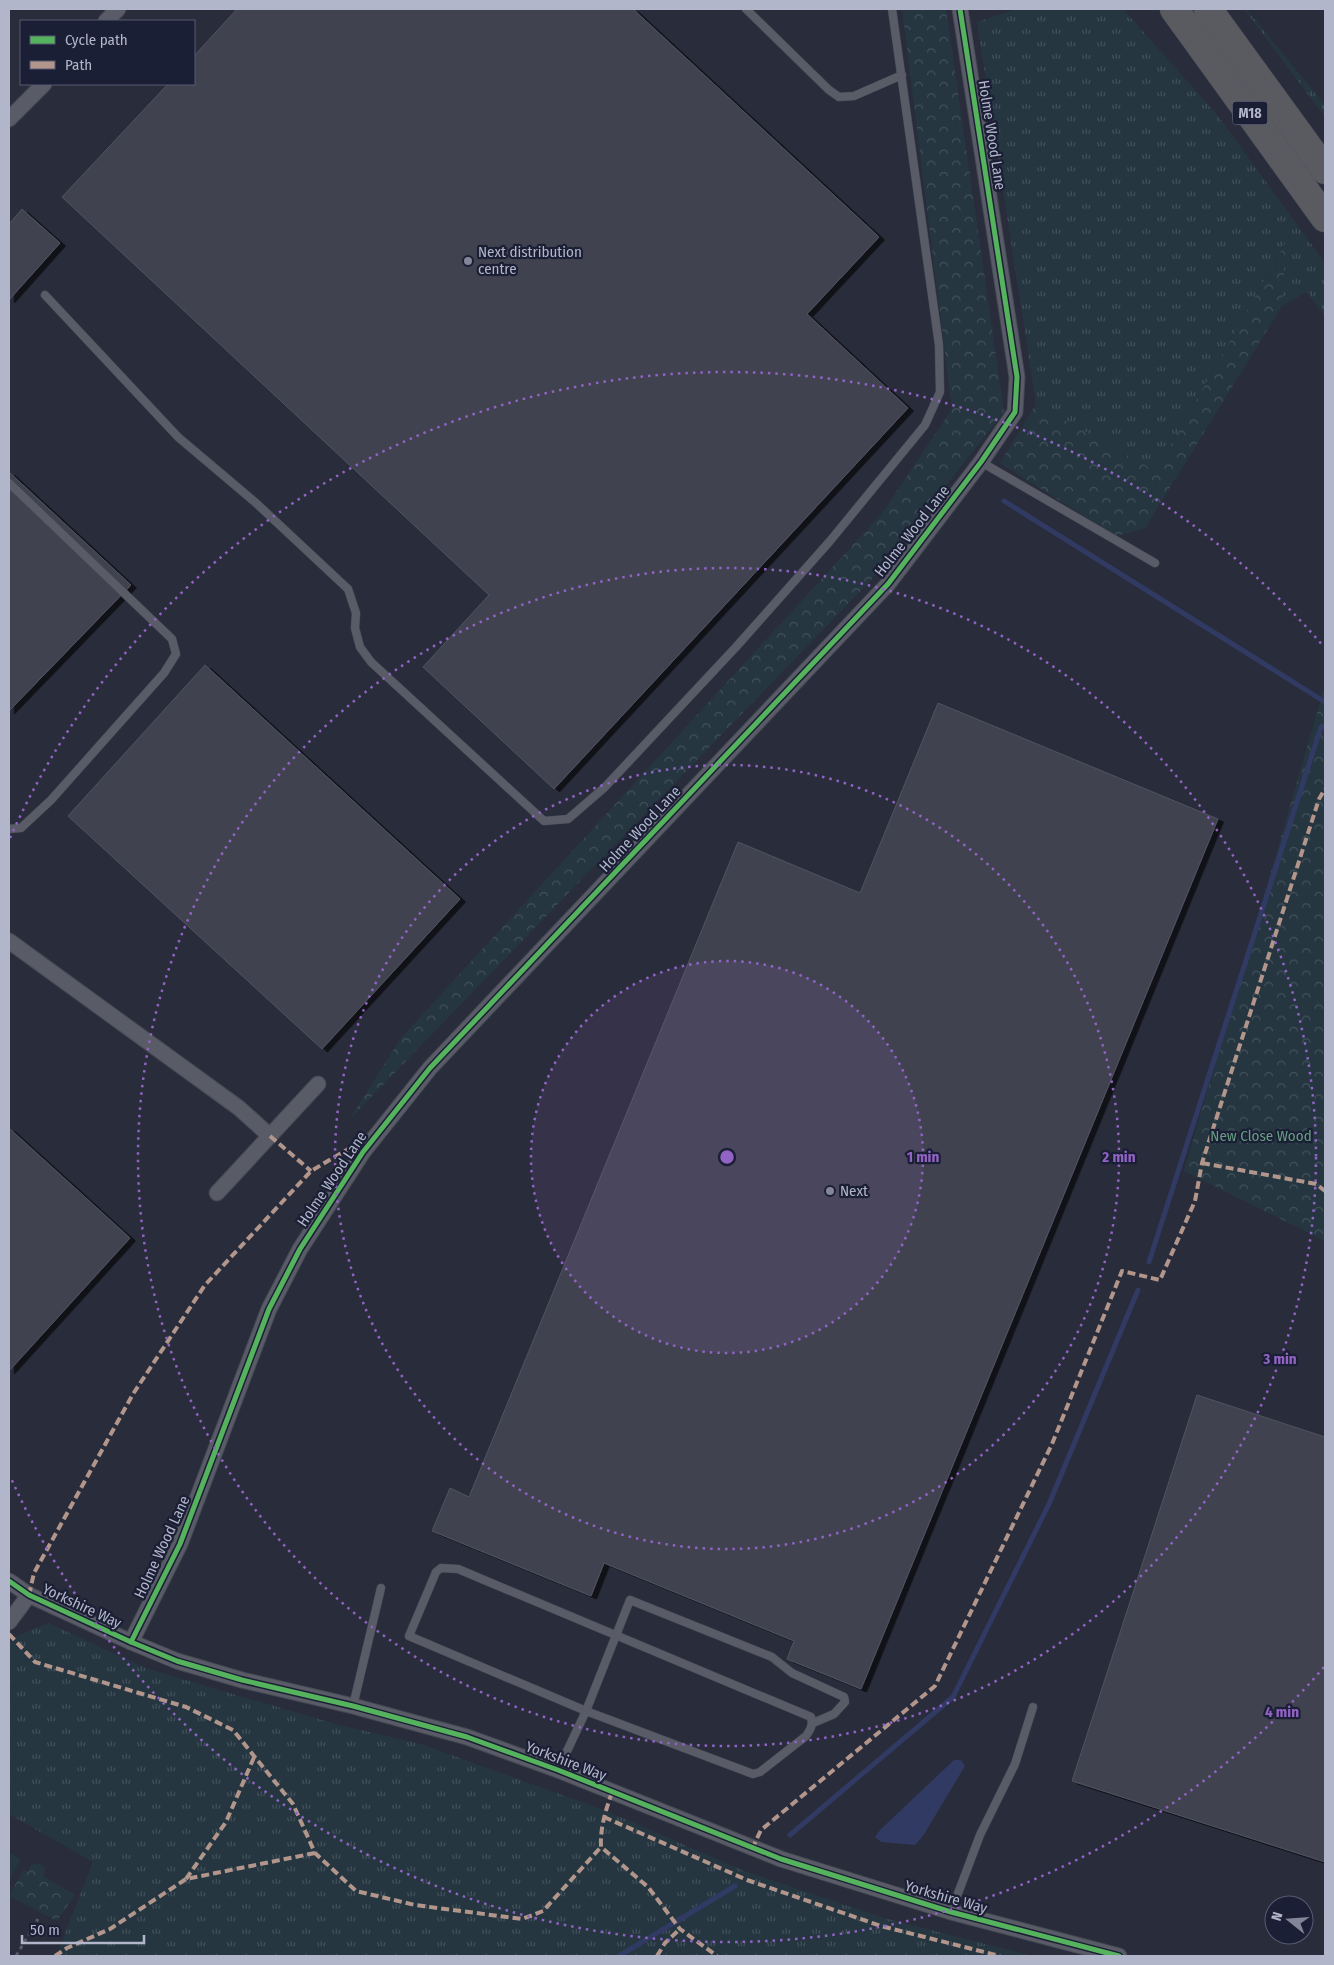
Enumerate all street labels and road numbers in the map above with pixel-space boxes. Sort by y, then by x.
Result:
street label: Holme Wood Lane [974,79,1010,191]
road number: M18 [1232,102,1268,125]
street label: Holme Wood Lane [871,482,953,580]
street label: Holme Wood Lane [596,782,684,876]
street label: Holme Wood Lane [293,1128,371,1230]
street label: Holme Wood Lane [130,1493,194,1601]
street label: Yorkshire Way [40,1580,125,1632]
street label: Yorkshire Way [523,1737,609,1785]
street label: Yorkshire Way [903,1877,990,1917]

